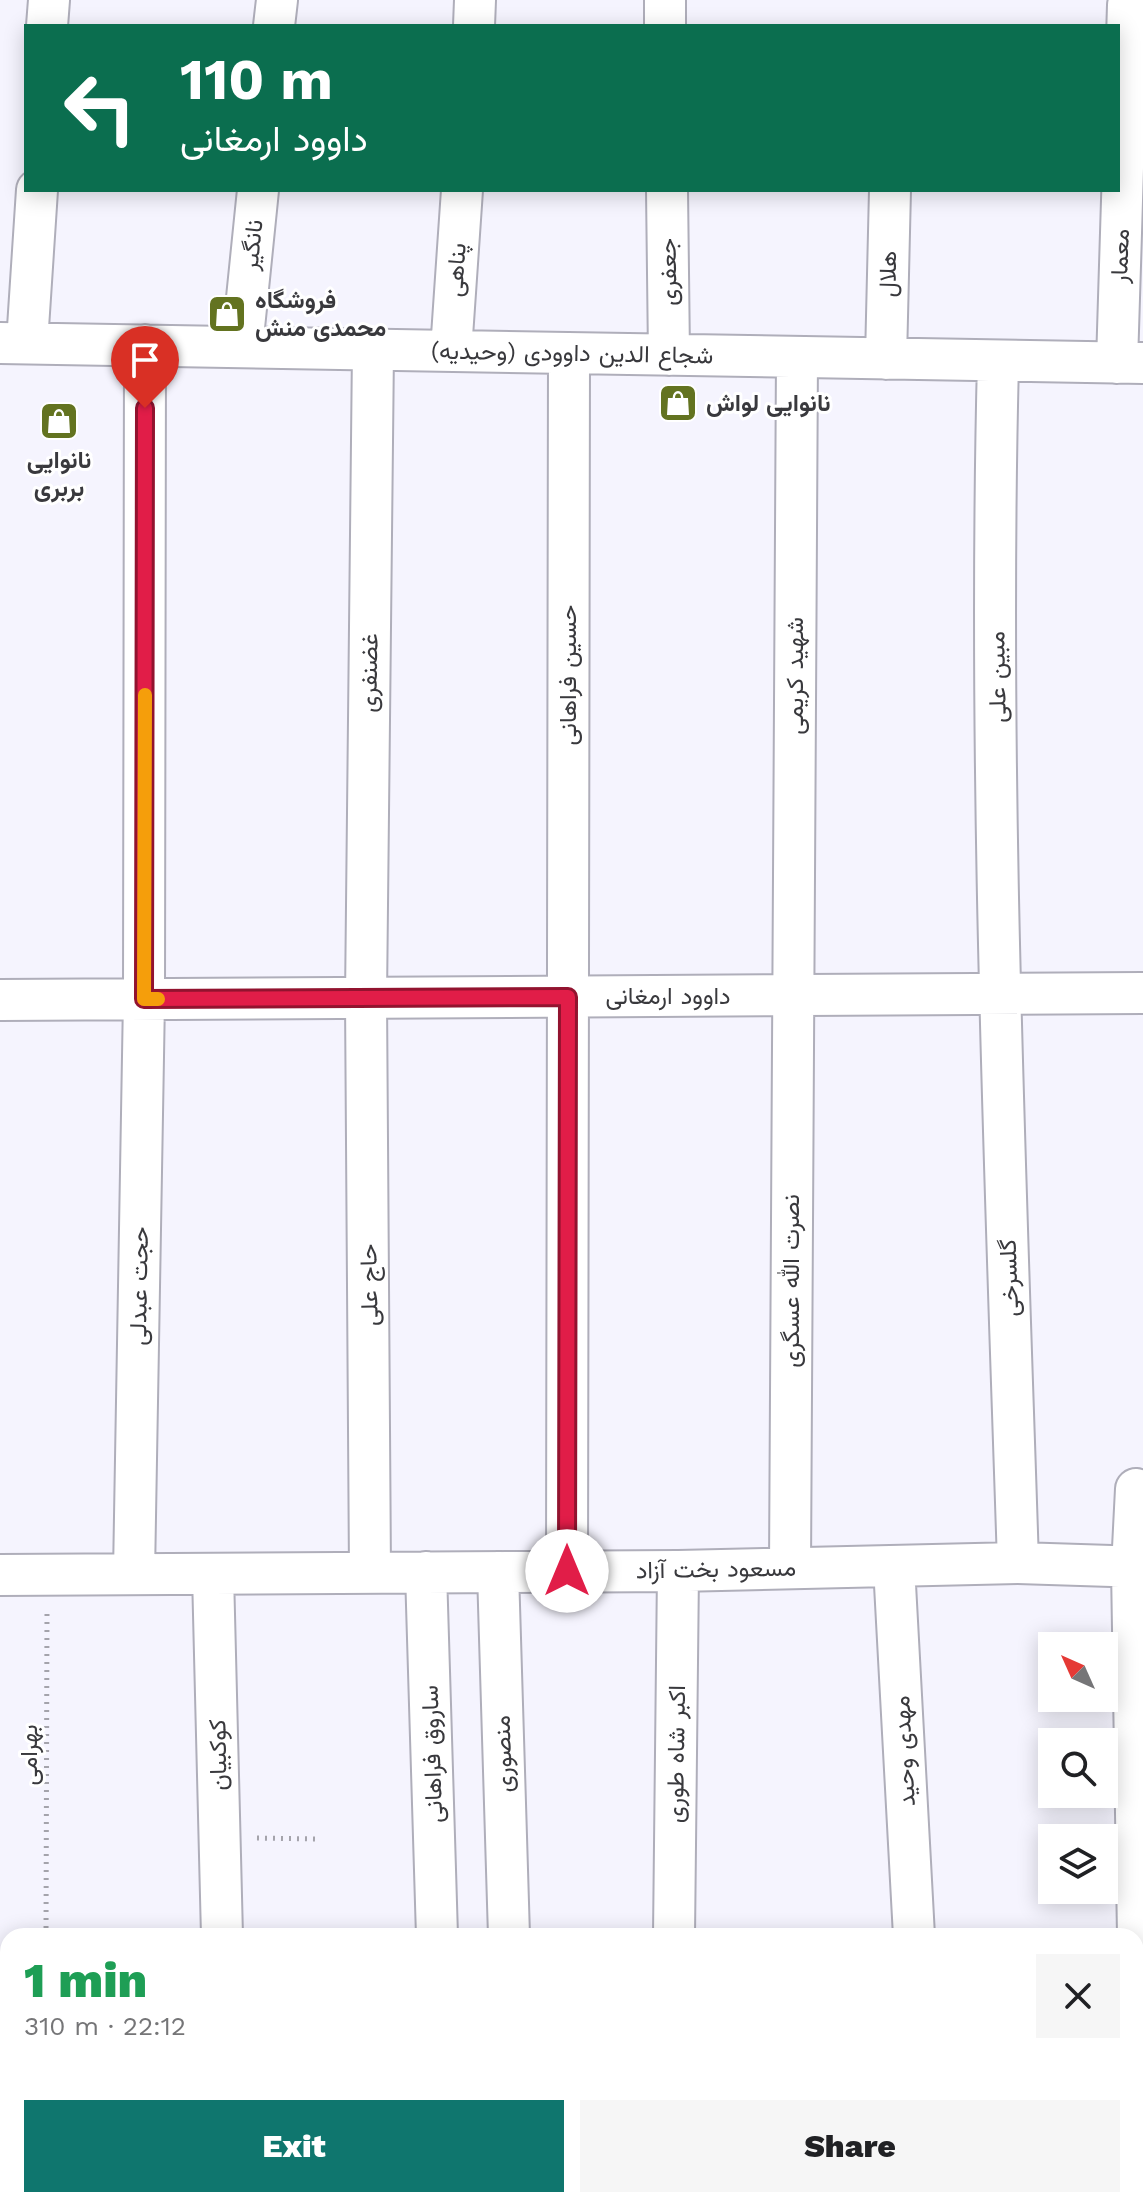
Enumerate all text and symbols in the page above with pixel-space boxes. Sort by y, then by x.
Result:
text: 110 m [180,47,333,113]
icon: left [48,56,152,160]
text: داوود ارمغانی [180,118,368,160]
street label: نانگیر [235,218,270,273]
street label: معمار [1105,228,1136,285]
street label: جعفری [653,238,684,306]
street label: پناهی [440,242,474,298]
street label: هلال [874,251,902,297]
place label: فروشگاه محمدی منش [255,286,386,342]
shop icon: فروشگاه محمدی منش [206,293,248,335]
pin [111,326,179,408]
street label: شجاع الدین داوودی (وحیدیه) [431,337,713,371]
icon: arrive [123,338,167,382]
shop icon: نانوایی لواش [657,382,699,424]
place label: نانوایی لواش [706,389,831,418]
shop icon: نانوایی بربری [38,400,80,442]
place label: نانوایی بربری [27,446,91,503]
street label: حسین فراهانی [554,605,583,745]
street label: شهید کریمی [781,617,810,735]
street label: مبین علی [982,631,1012,723]
street label: غضنفری [354,633,385,713]
street label: داوود ارمغانی [605,982,731,1011]
street label: نصرت الله عسگری [777,1194,806,1368]
street label: حجت عبدلی [124,1226,154,1346]
street label: گلسرخی [994,1239,1025,1317]
street label: حاج علی [354,1244,386,1326]
position arrow [525,1529,609,1613]
street label: مسعود بخت آزاد [636,1554,796,1585]
north arrow [1038,1632,1118,1712]
map controls [1038,1632,1118,1904]
street label: ساروق فراهانی [416,1684,449,1823]
street label: اکبر شاه طوری [661,1685,692,1823]
street label: مهدی وحید [887,1695,922,1807]
street label: منصوری [488,1715,519,1793]
street label: کوکبیان [203,1719,234,1791]
street label: بهرامی [15,1724,44,1786]
button: search [1038,1728,1118,1808]
button: layers [1038,1824,1118,1904]
text: 1 min [24,1952,147,2009]
button: close [1036,1954,1120,2038]
text: 310 m · 22:12 [24,2011,186,2041]
button: Exit [24,2100,564,2192]
button: Share [580,2100,1120,2192]

